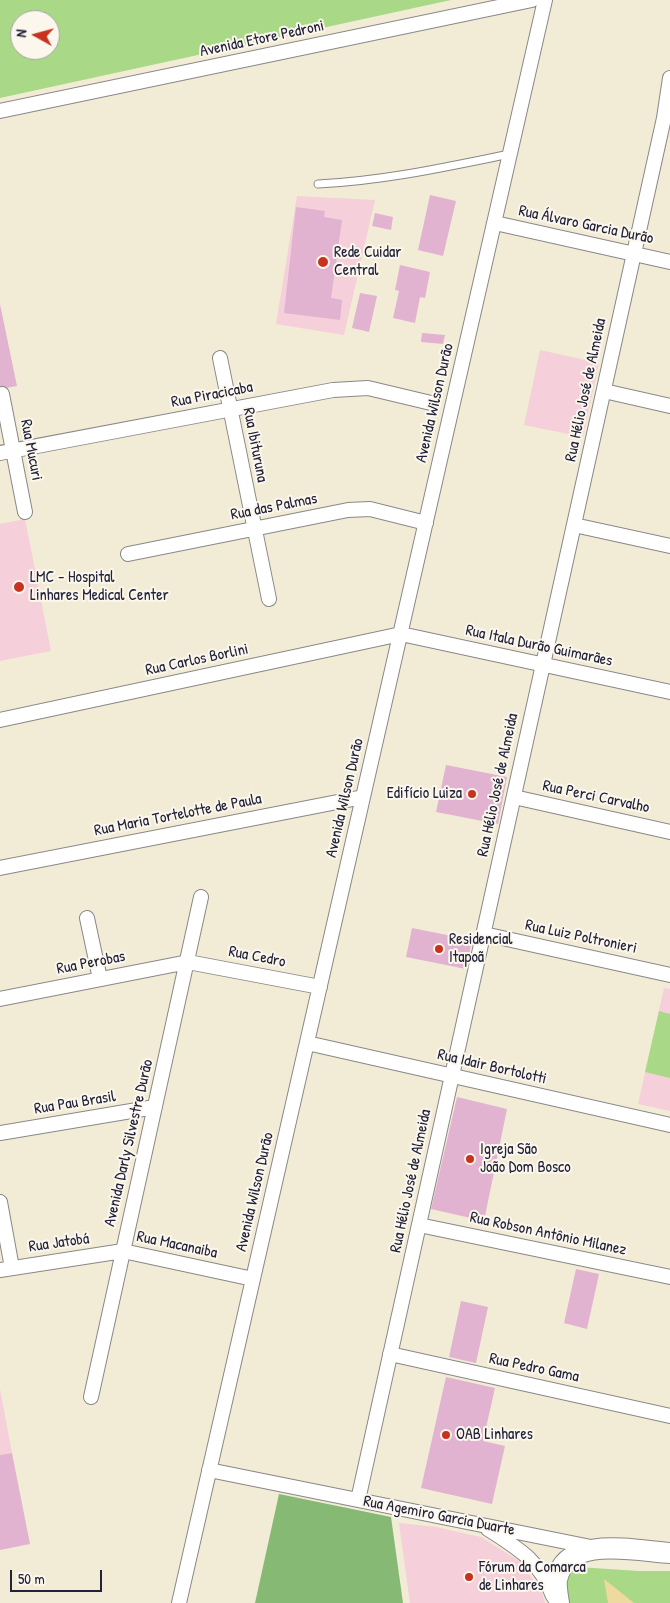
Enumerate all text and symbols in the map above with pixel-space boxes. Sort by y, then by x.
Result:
north arrow [10,10,60,60]
street label: Avenida Etore Pedroni [198,16,326,62]
text: N [11,28,30,38]
street label: Rua Álvaro Garcia Durão [517,201,655,249]
place label: Rede Cuidar Central [334,243,401,281]
marker: Rede Cuidar Central [316,255,330,269]
street label: Rua Hélio José de Almeida [561,317,611,463]
street label: Avenida Wilson Durão [412,342,458,464]
street label: Rua Piracicaba [170,378,254,412]
street label: Rua Ibituruna [238,406,272,484]
street label: Rua Mucuri [16,418,46,482]
street label: Rua das Palmas [229,489,319,525]
place label: LMC - Hospital Linhares Medical Center [30,568,169,606]
marker: LMC - Hospital Linhares Medical Center [12,580,26,594]
street label: Rua Itala Durão Guimarães [464,621,614,671]
street label: Rua Carlos Borlini [144,640,250,680]
street label: Rua Hélio José de Almeida [473,712,523,858]
street label: Avenida Wilson Durão [322,737,368,859]
street label: Rua Perci Carvalho [541,776,651,818]
place label: Edifício Luiza [387,784,462,804]
marker: Edifício Luiza [466,788,478,800]
street label: Rua Maria Tortelotte de Paula [93,789,263,841]
street label: Rua Luiz Poltronieri [523,916,639,958]
place label: Residencial Itapoã [449,930,513,968]
street label: Rua Cedro [227,942,287,972]
marker: Residencial Itapoã [433,943,445,955]
street label: Rua Perobas [55,947,127,979]
street label: Rua Idair Bortolotti [436,1045,548,1089]
street label: Avenida Darly Silvestre Durão [100,1058,158,1228]
street label: Rua Pau Brasil [33,1087,117,1119]
street label: Rua Hélio José de Almeida [386,1108,436,1254]
street label: Avenida Wilson Durão [232,1131,278,1253]
place label: Igreja São João Dom Bosco [480,1140,571,1178]
marker: Igreja São João Dom Bosco [464,1153,476,1165]
street label: Rua Robson Antônio Milanez [468,1208,628,1260]
street label: Rua Macanaiba [135,1227,219,1263]
street label: Rua Jatobá [28,1229,90,1257]
street label: Rua Pedro Gama [487,1349,581,1387]
place label: OAB Linhares [456,1425,533,1445]
marker: OAB Linhares [440,1429,452,1441]
street label: Rua Agemiro Garcia Duarte [362,1492,516,1540]
place label: Fórum da Comarca de Linhares [479,1558,586,1596]
scale bar [12,1560,105,1592]
text: 50 m [18,1568,45,1589]
marker: Fórum da Comarca de Linhares [463,1571,475,1583]

